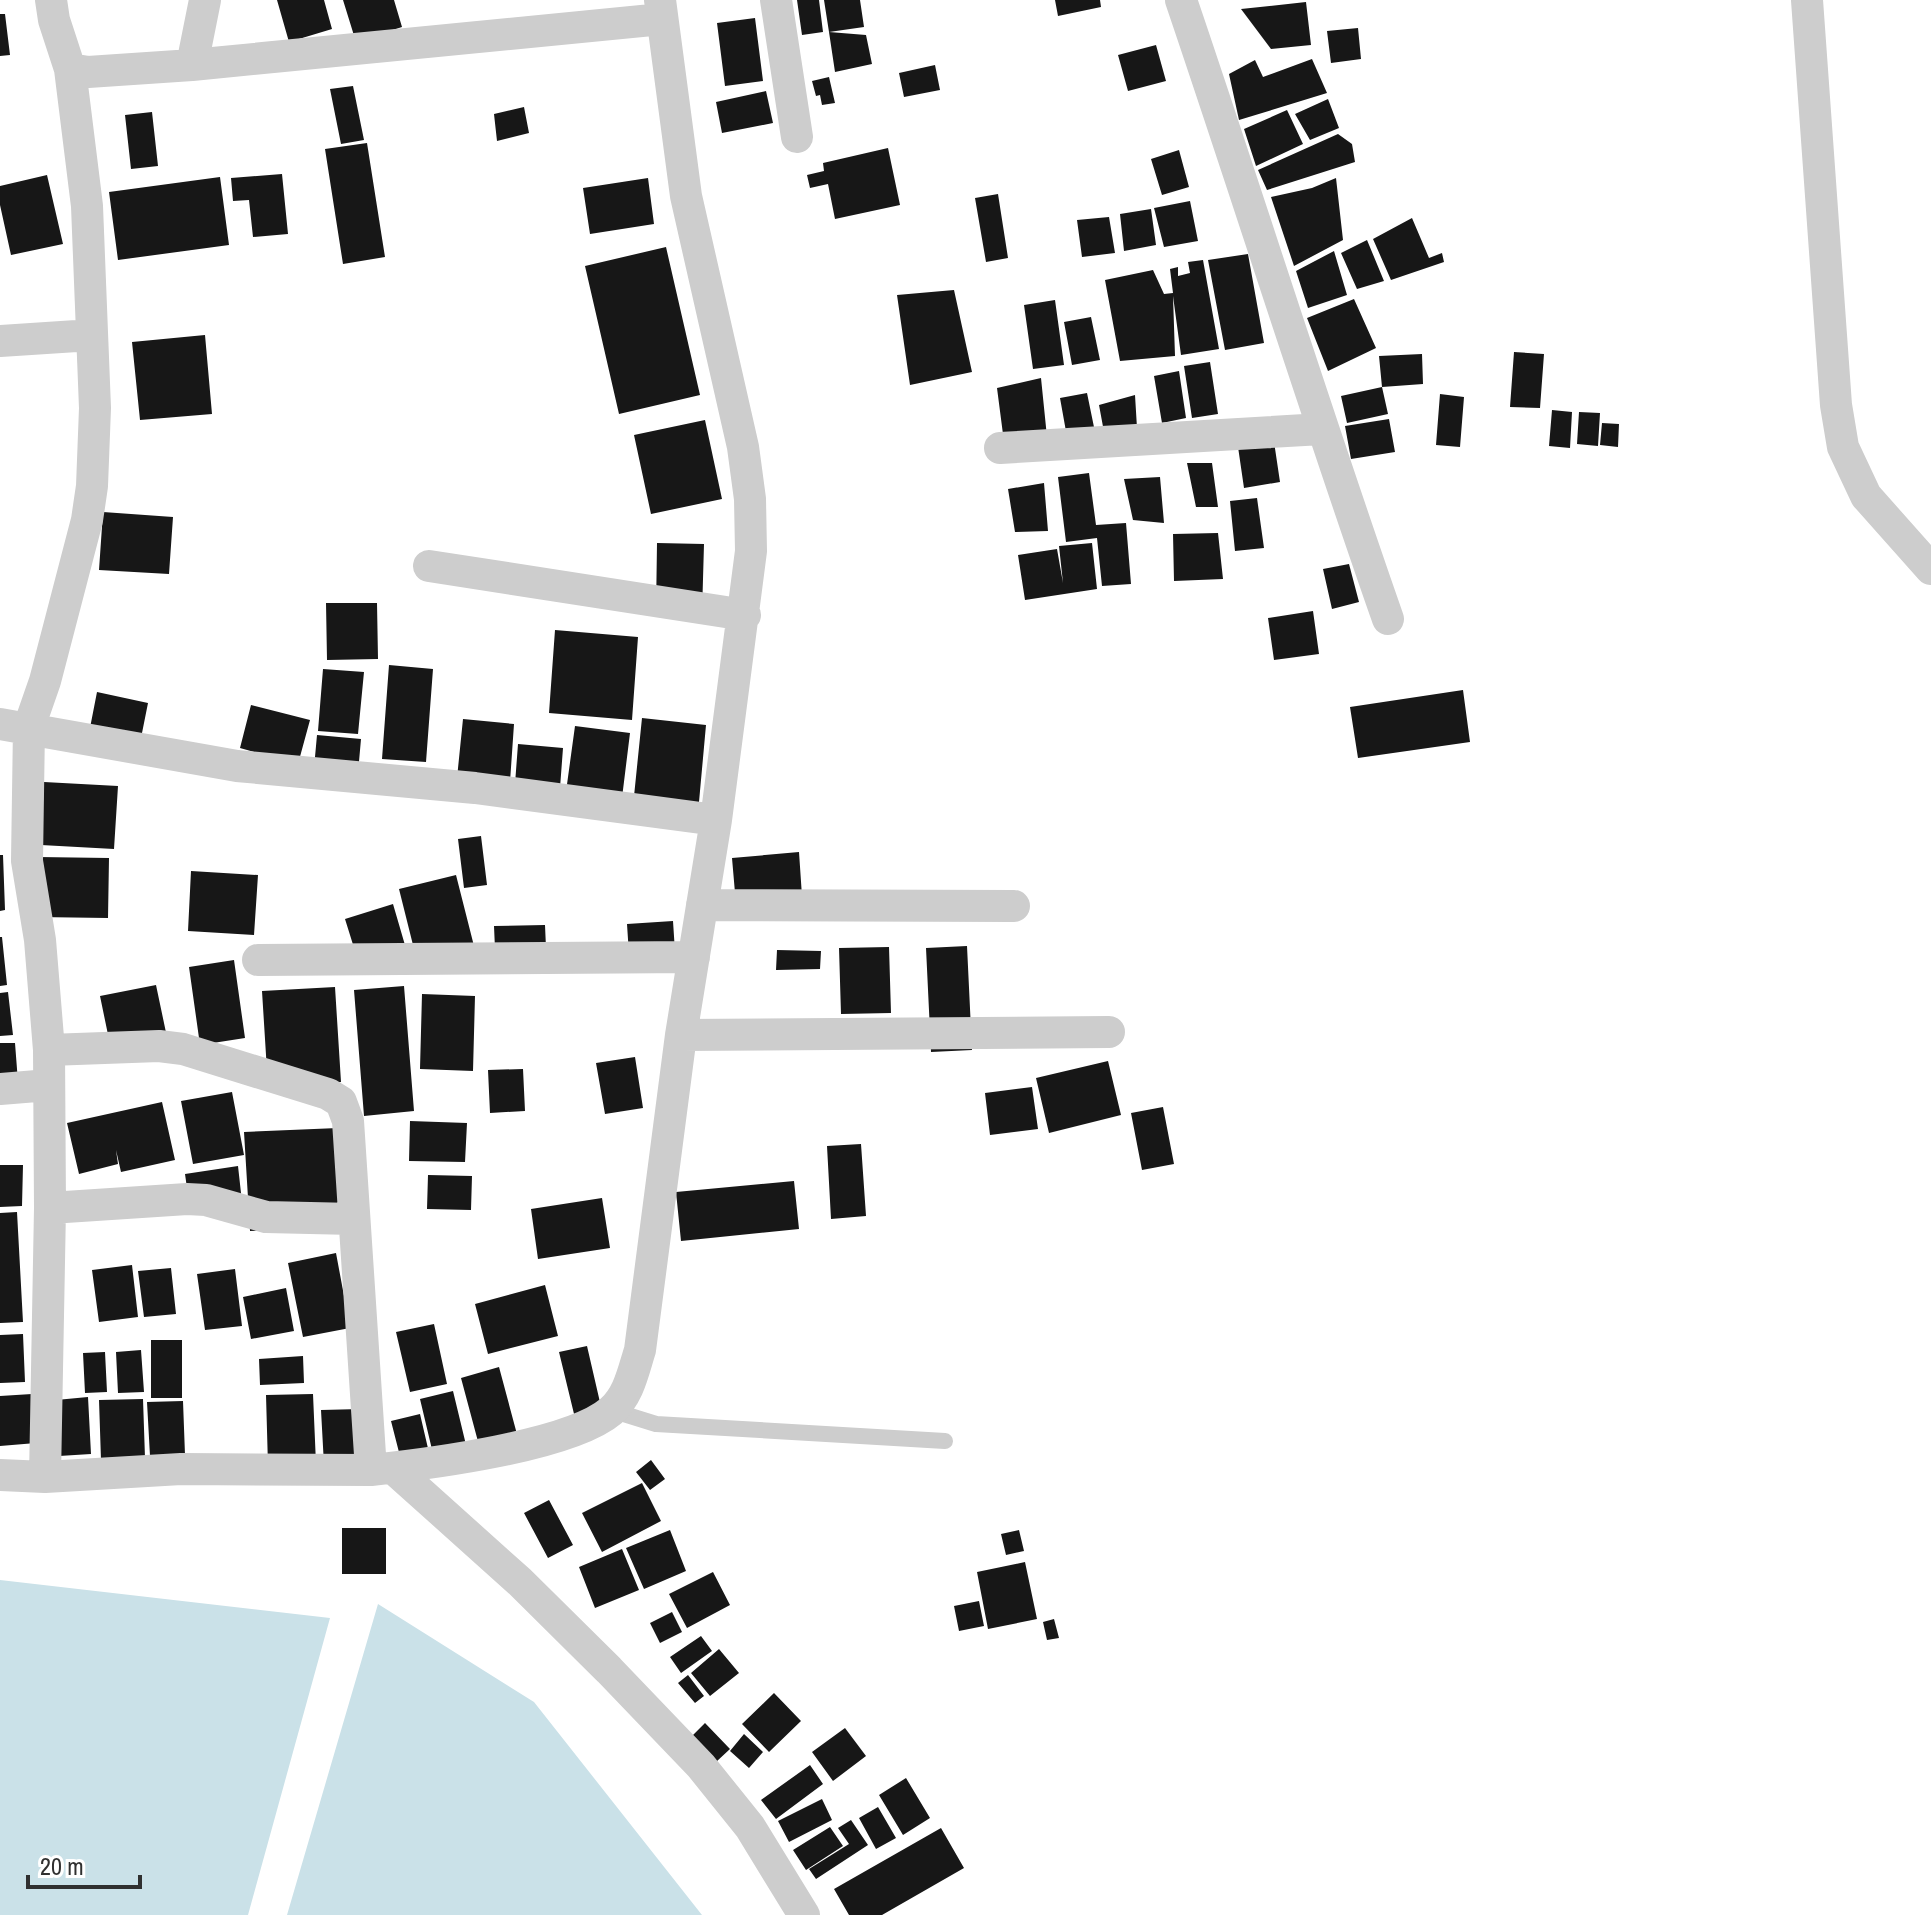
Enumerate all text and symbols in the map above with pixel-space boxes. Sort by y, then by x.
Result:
scale bar [28,1839,140,1889]
text: 20 m [40,1850,84,1882]

